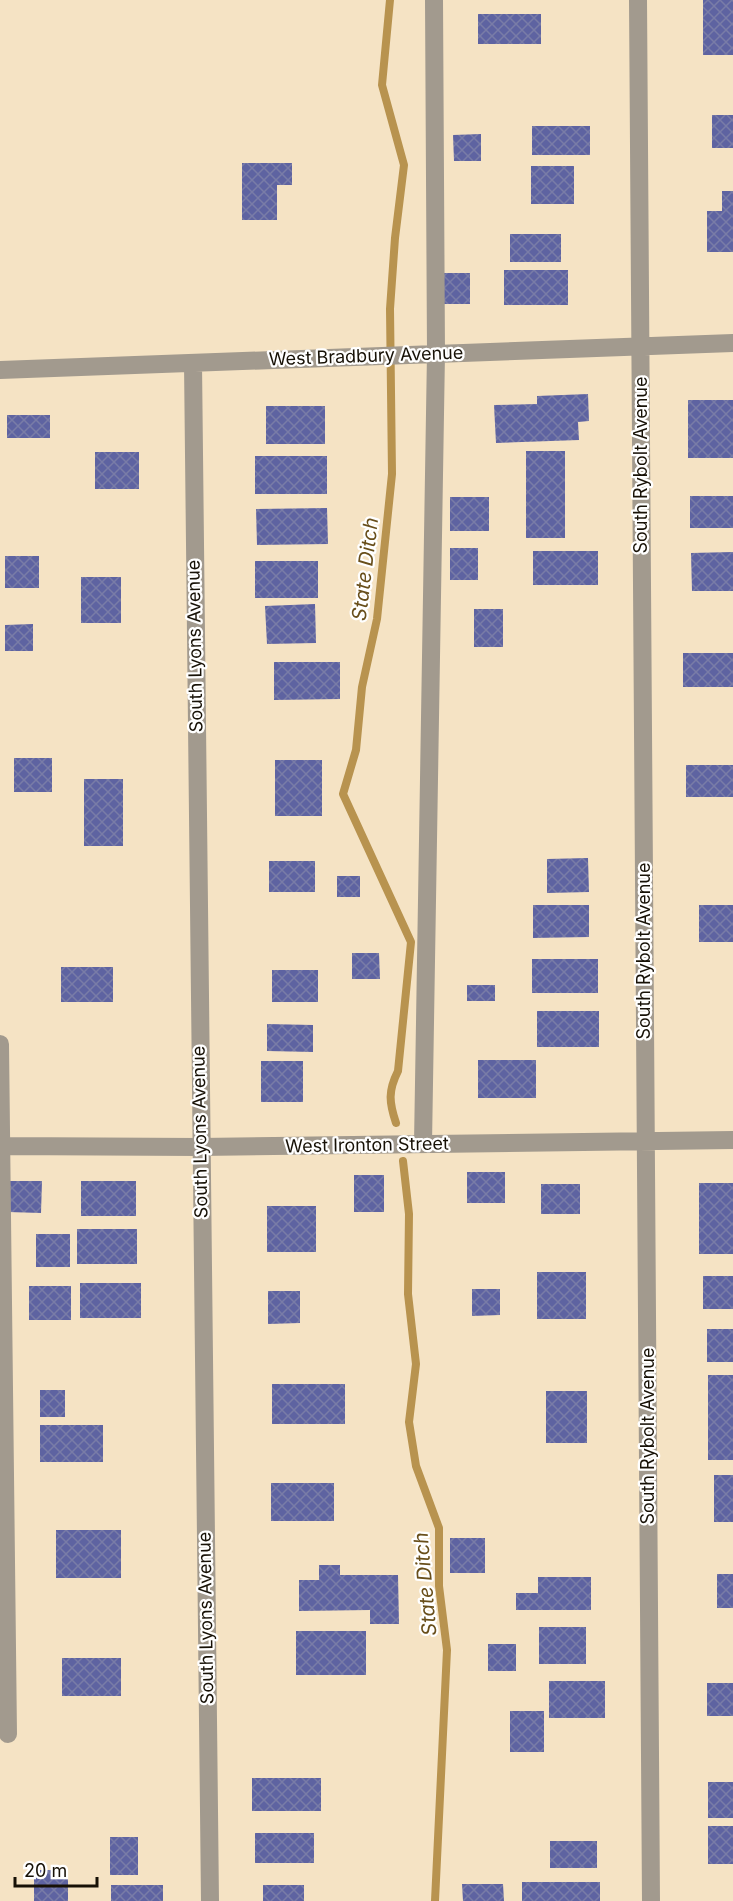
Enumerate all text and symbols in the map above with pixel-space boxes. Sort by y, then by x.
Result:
street label: West Bradbury Avenue [268,342,464,369]
street label: South Rybolt Avenue [630,377,651,554]
water label: State Ditch [347,516,383,622]
street label: South Lyons Avenue [182,560,207,732]
street label: South Rybolt Avenue [633,863,654,1040]
street label: South Lyons Avenue [187,1046,212,1218]
street label: West Ironton Street [285,1133,449,1156]
street label: South Rybolt Avenue [637,1348,658,1525]
water label: State Ditch [409,1531,441,1637]
street label: South Lyons Avenue [193,1532,218,1704]
scale bar [15,1850,98,1888]
text: 20 m [24,1860,67,1881]

